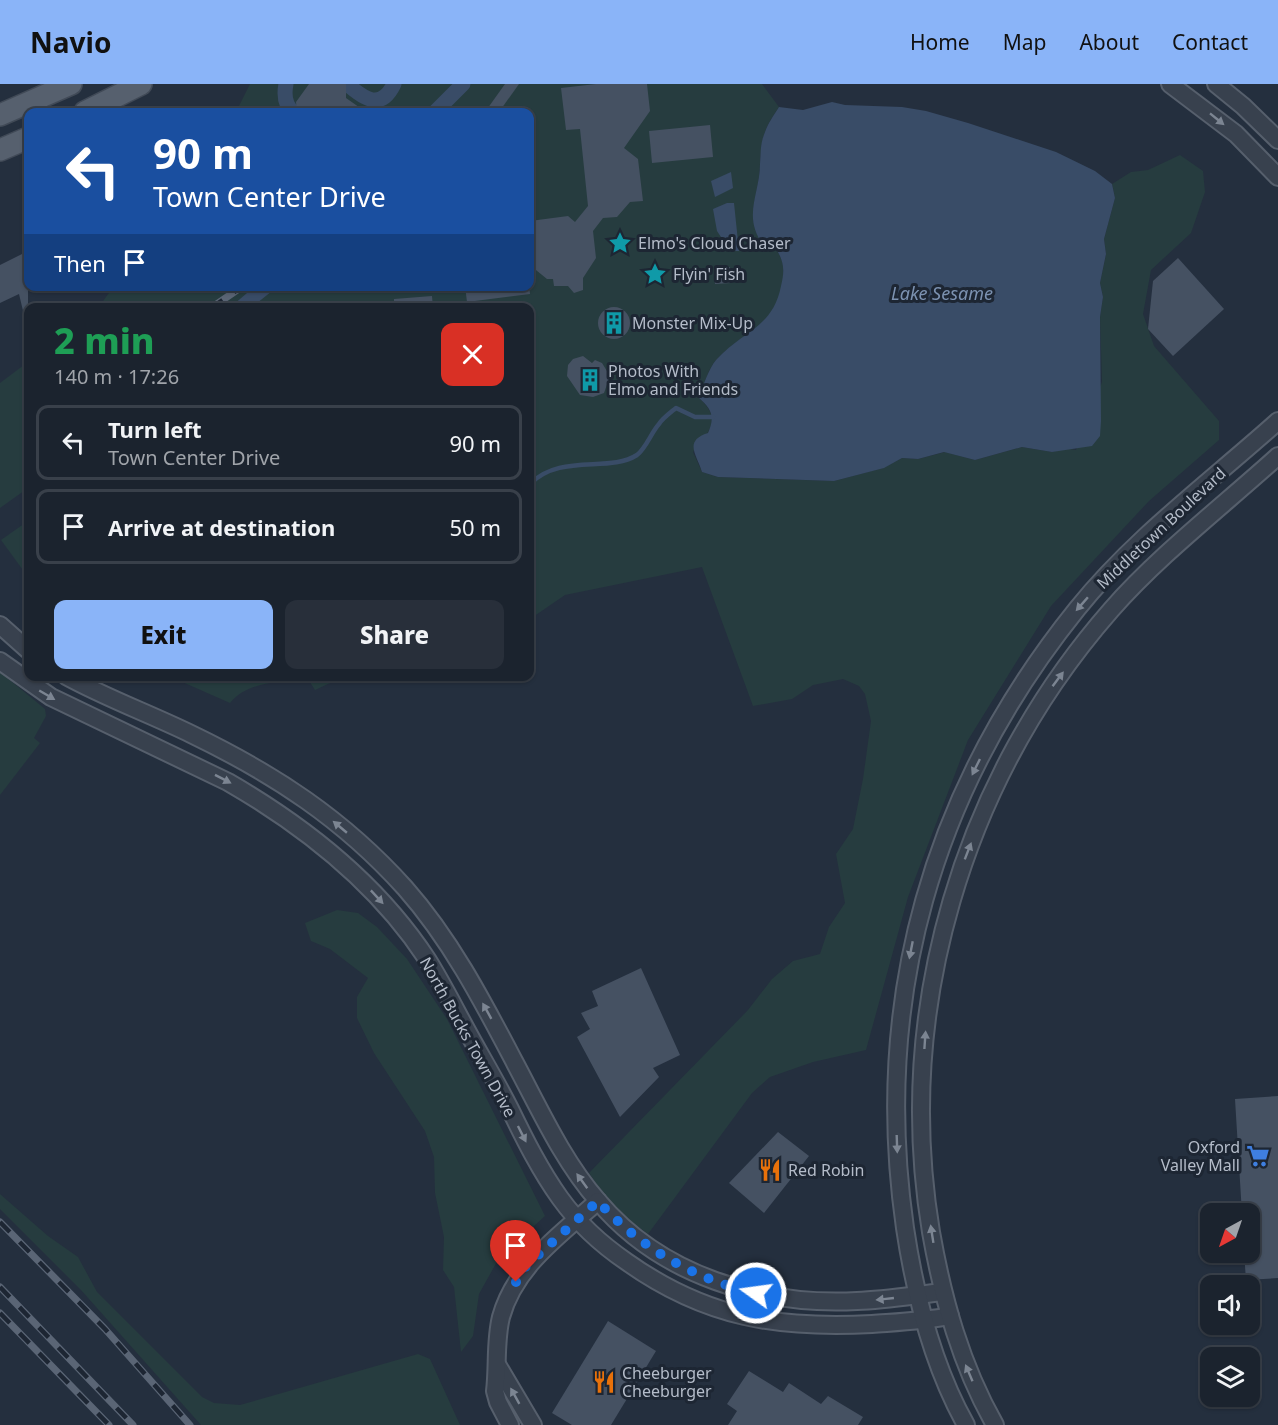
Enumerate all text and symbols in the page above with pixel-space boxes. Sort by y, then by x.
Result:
text: Navio [30,23,111,61]
text: Home [910,28,970,56]
text: Map [1003,28,1046,56]
text: About [1079,28,1139,56]
text: Contact [1172,28,1248,56]
one-way arrow [1209,112,1225,125]
text: 90 m [153,124,253,181]
icon: left [54,132,132,210]
text: Town Center Drive [153,178,386,215]
place icon: Elmo's Cloud Chaser [607,230,633,256]
place label: Elmo's Cloud Chaser [638,232,791,254]
icon: arrive [118,246,151,279]
text: Then [54,248,106,278]
place icon: Flyin' Fish [642,261,668,287]
place label: Flyin' Fish [673,263,745,285]
water label: Lake Sesame [891,281,993,305]
building icon: Monster Mix-Up [601,310,627,336]
place label: Monster Mix-Up [632,312,753,334]
text: 2 min [54,316,155,365]
button: close [441,323,504,386]
place label: Photos With Elmo and Friends [608,360,738,400]
text: 140 m · 17:26 [54,363,179,390]
building icon: Photos With Elmo and Friends [577,367,603,393]
text: Turn left [108,414,202,444]
icon: left [57,426,90,459]
text: 90 m [450,428,501,458]
text: Town Center Drive [108,444,280,471]
street label: Middletown Boulevard [1092,462,1230,594]
icon: arrive [57,510,90,543]
text: Arrive at destination [108,512,335,542]
text: 50 m [450,512,501,542]
one-way arrow [1076,596,1089,611]
button: Exit [54,600,273,669]
button: Share [285,600,504,669]
one-way arrow [1052,671,1064,686]
one-way arrow [39,690,56,700]
one-way arrow [971,758,980,775]
one-way arrow [214,774,232,784]
one-way arrow [333,821,348,834]
one-way arrow [963,841,973,859]
one-way arrow [370,889,384,903]
one-way arrow [906,941,915,960]
street label: North Bucks Town Drive [415,953,521,1121]
one-way arrow [482,1002,492,1019]
one-way arrow [920,1031,930,1050]
one-way arrow [517,1126,527,1143]
one-way arrow [892,1134,901,1153]
place label: Oxford Valley Mall [1161,1136,1240,1176]
supermarket icon: Oxford Valley Mall [1245,1143,1271,1169]
restaurant icon: Red Robin [757,1157,783,1183]
place label: Red Robin [788,1159,864,1181]
one-way arrow [576,1173,588,1189]
north arrow [1200,1203,1260,1263]
map controls [1200,1203,1260,1407]
pin [490,1220,541,1282]
one-way arrow [927,1225,936,1244]
icon: arrive [499,1229,532,1262]
position arrow [724,1261,788,1325]
button: sound [1200,1275,1260,1335]
one-way arrow [876,1294,895,1304]
button: layers [1200,1347,1260,1407]
place label: Cheeburger Cheeburger [622,1362,712,1402]
one-way arrow [964,1363,974,1381]
restaurant icon: Cheeburger Cheeburger [591,1369,617,1395]
one-way arrow [510,1388,521,1404]

